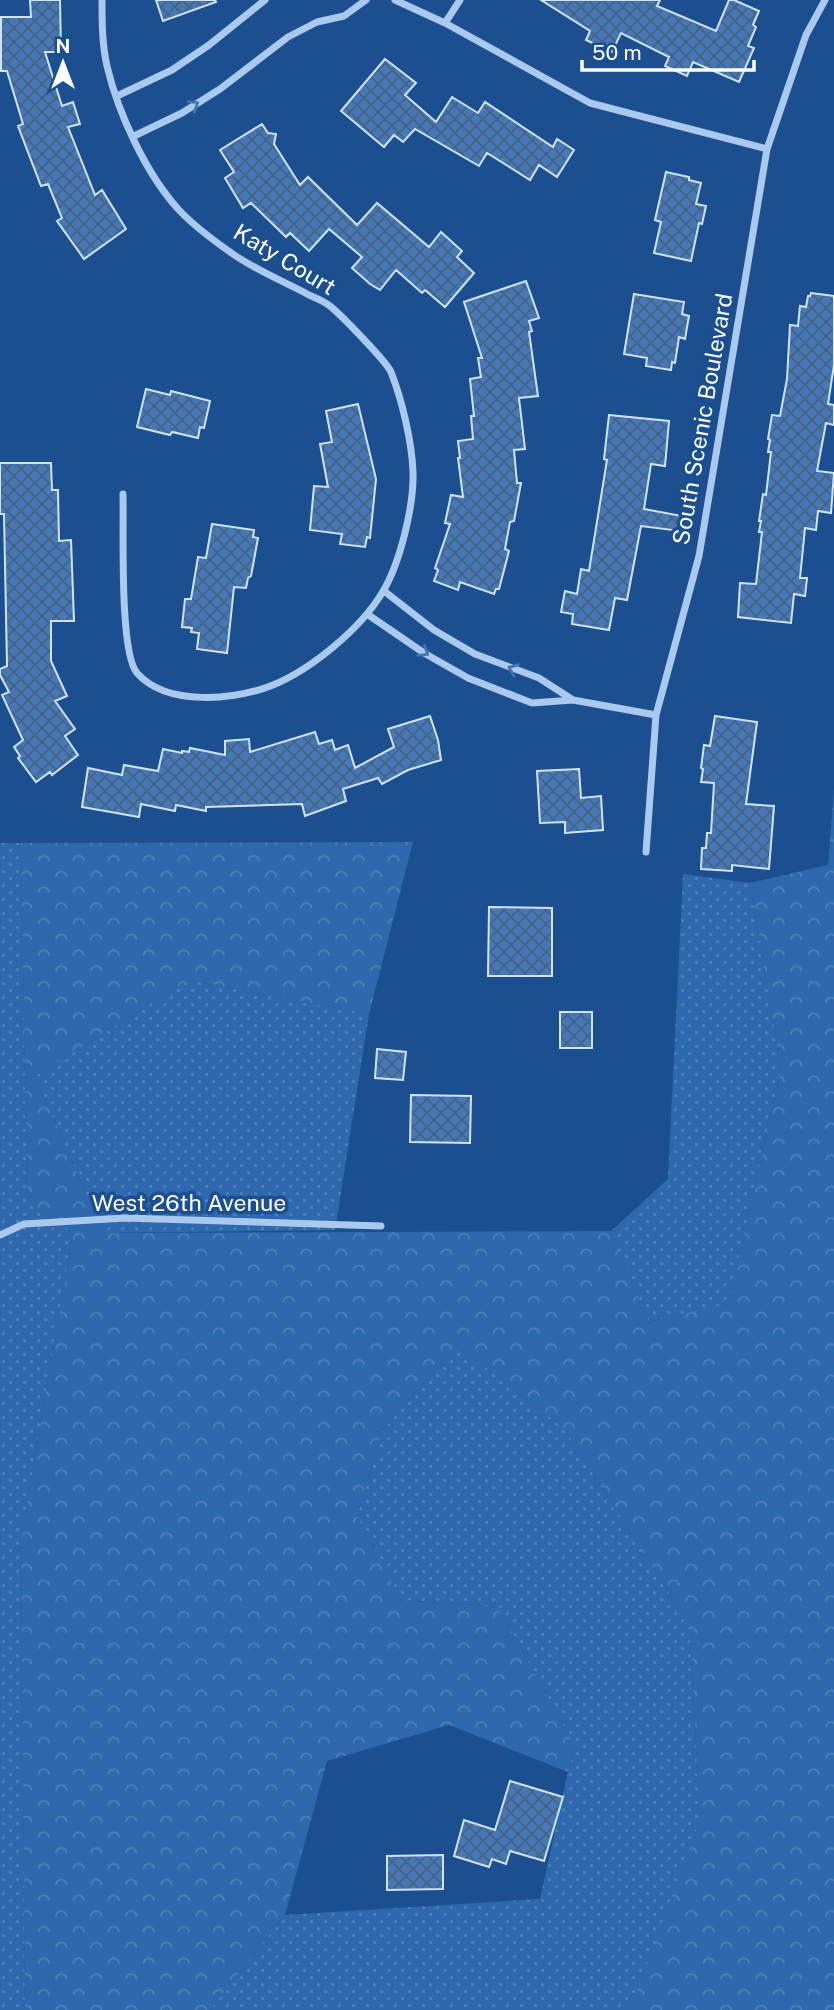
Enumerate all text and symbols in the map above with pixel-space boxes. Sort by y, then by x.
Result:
north arrow [28,28,98,98]
scale bar [582,28,754,72]
text: N [56,35,70,57]
text: 50 m [592,40,642,65]
one-way arrow [187,100,200,113]
street label: Katy Court [229,218,341,300]
street label: South Scenic Boulevard [667,291,737,547]
one-way arrow [416,644,429,657]
one-way arrow [508,663,520,677]
street label: West 26th Avenue [92,1189,286,1216]

